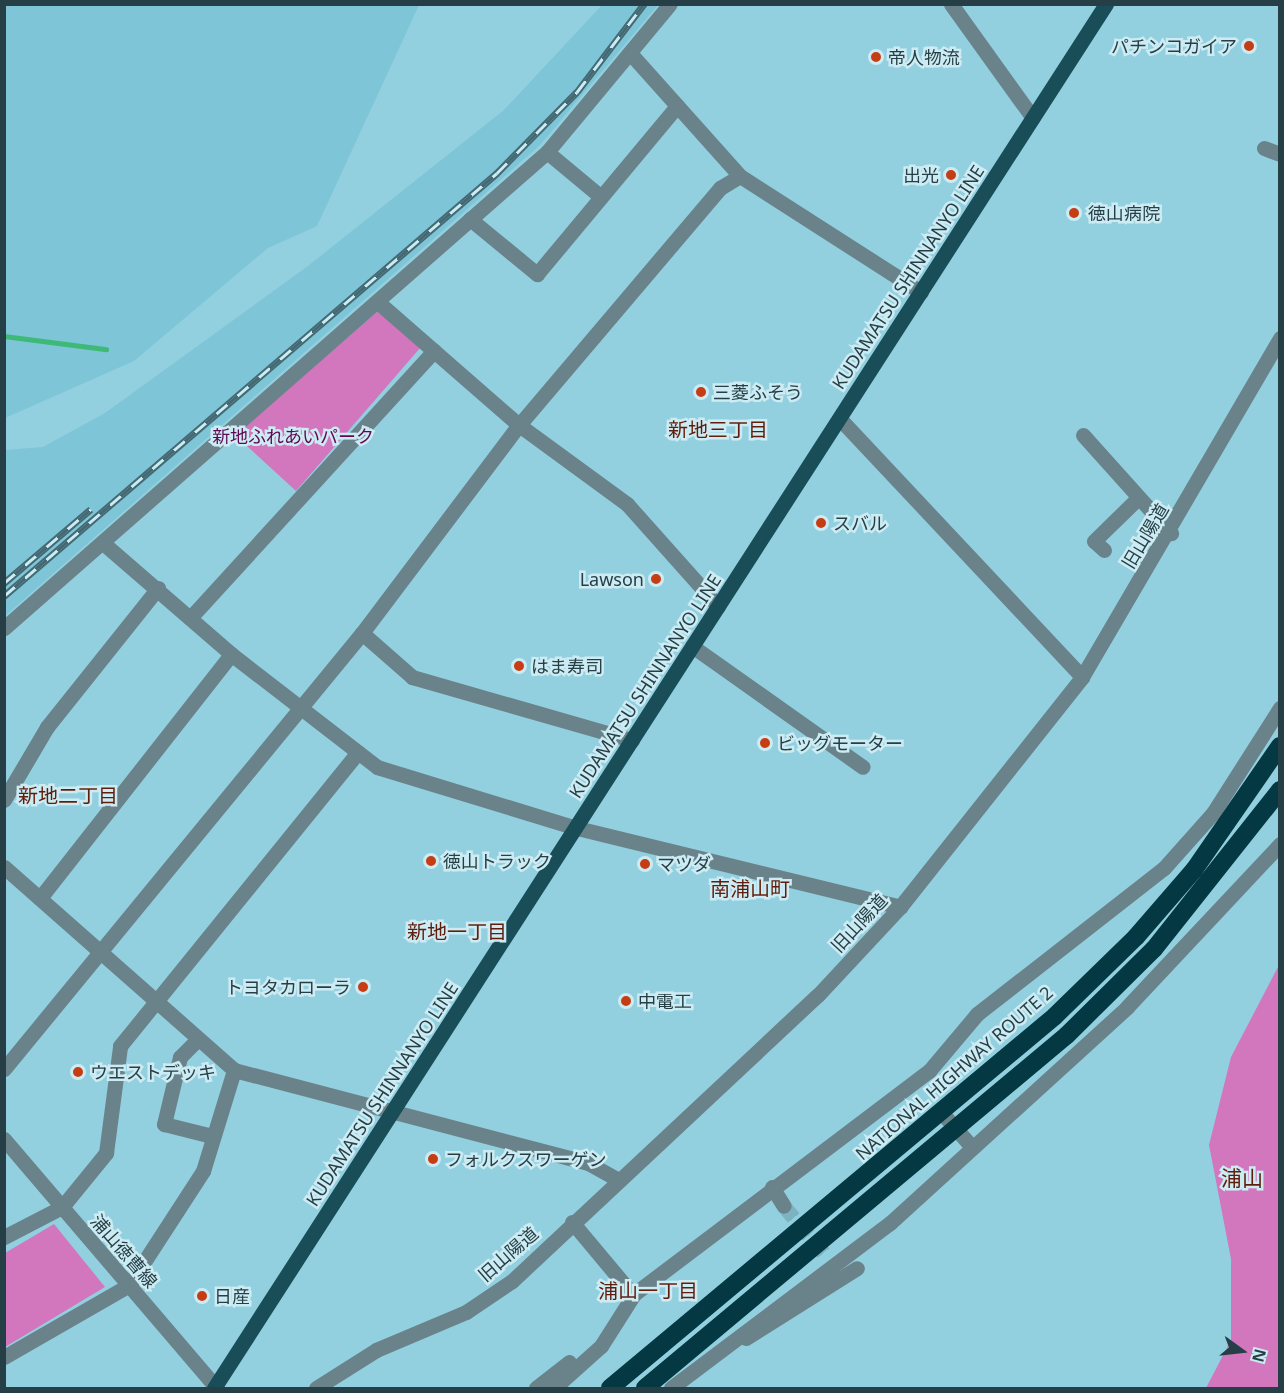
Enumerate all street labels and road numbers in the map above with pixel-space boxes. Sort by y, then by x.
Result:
street label: KUDAMATSU SHINNANYO LINE [827,161,989,393]
street label: 旧山陽道 [1117,500,1173,572]
street label: KUDAMATSU SHINNANYO LINE [564,570,726,802]
street label: 旧山陽道 [827,889,891,957]
street label: KUDAMATSU SHINNANYO LINE [301,978,463,1210]
street label: NATIONAL HIGHWAY ROUTE 2 [851,982,1057,1164]
street label: 浦山徳曹線 [86,1210,162,1292]
street label: 旧山陽道 [474,1222,542,1286]

